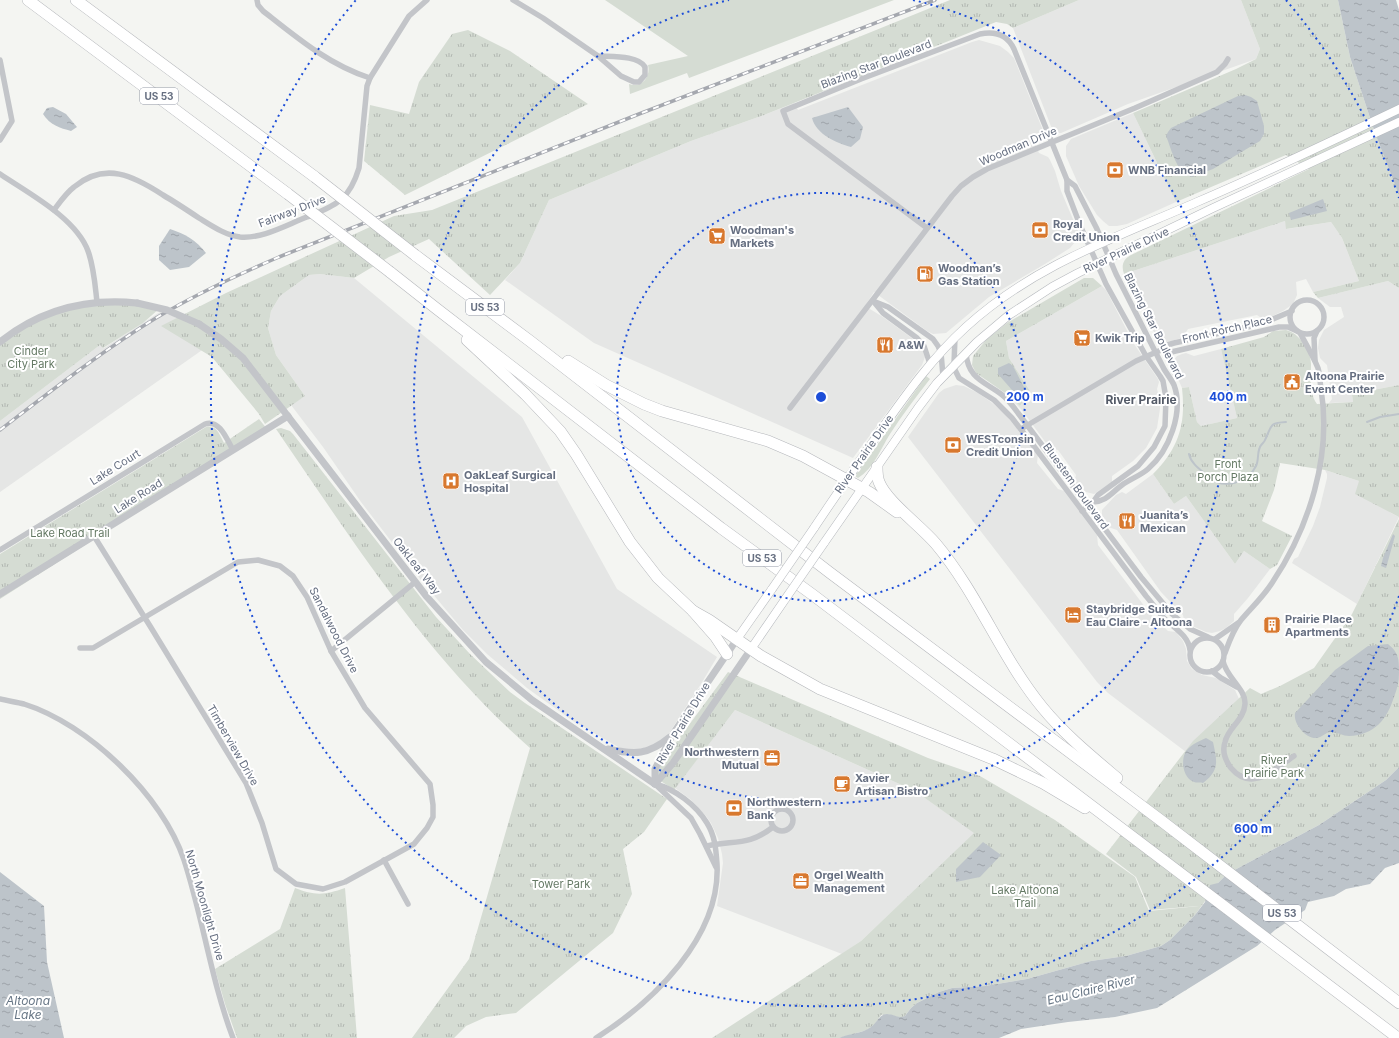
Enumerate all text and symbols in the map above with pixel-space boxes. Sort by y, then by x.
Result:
street label: Blazing Star Boulevard [819,36,933,92]
road number: US 53 [140,88,178,104]
street label: Woodman Drive [977,123,1059,169]
bank icon: WNB Financial [1105,160,1125,180]
place label: WNB Financial [1128,163,1206,177]
street label: Fairway Drive [256,192,328,230]
place label: Royal Credit Union [1053,217,1120,244]
bank icon: Royal Credit Union [1030,220,1050,240]
place label: Woodman's Markets [730,223,794,250]
street label: River Prairie Drive [1081,224,1171,276]
supermarket icon: Woodman's Markets [707,226,727,246]
place label: Woodman’s Gas Station [938,261,1001,288]
fuel station icon: Woodman’s Gas Station [915,264,935,284]
street label: Blazing Star Boulevard [1121,271,1187,381]
road number: US 53 [466,299,504,315]
street label: Front Porch Place [1181,312,1273,346]
supermarket icon: Kwik Trip [1072,328,1092,348]
place label: Kwik Trip [1095,331,1145,345]
restaurant icon: A&W [875,335,895,355]
place label: A&W [898,338,925,352]
park label: Cinder City Park [7,344,55,371]
place label: Altoona Prairie Event Center [1305,369,1385,396]
public building icon: Altoona Prairie Event Center [1282,372,1302,392]
text: 200 m [1006,389,1044,404]
text: 400 m [1209,389,1247,404]
centre of rings [814,390,828,404]
district label: River Prairie [1105,392,1177,407]
street label: River Prairie Drive [832,412,896,496]
place label: WESTconsin Credit Union [966,432,1034,459]
bank icon: WESTconsin Credit Union [943,435,963,455]
street label: Bluestem Boulevard [1040,440,1112,532]
street label: Lake Court [87,446,143,488]
park label: Front Porch Plaza [1197,457,1259,484]
place label: OakLeaf Surgical Hospital [464,468,556,495]
hospital icon: OakLeaf Surgical Hospital [441,471,461,491]
street label: Lake Road [111,476,165,516]
place label: Juanita’s Mexican [1140,508,1189,535]
restaurant icon: Juanita’s Mexican [1117,511,1137,531]
park label: Lake Road Trail [30,526,110,540]
street label: OakLeaf Way [390,534,444,598]
road number: US 53 [743,550,781,566]
street label: Sandalwood Drive [306,585,362,675]
place label: Staybridge Suites Eau Claire - Altoona [1086,602,1192,629]
hotel icon: Staybridge Suites Eau Claire - Altoona [1063,605,1083,625]
place label: Prairie Place Apartments [1285,612,1352,639]
building icon: Prairie Place Apartments [1262,615,1282,635]
street label: River Prairie Drive [653,679,713,767]
street label: Timberview Drive [204,702,262,788]
place label: Northwestern Mutual [684,745,759,772]
office icon: Northwestern Mutual [762,748,782,768]
park label: River Prairie Park [1244,753,1304,780]
place label: Xavier Artisan Bistro [855,771,929,798]
cafe icon: Xavier Artisan Bistro [832,774,852,794]
place label: Northwestern Bank [747,795,822,822]
bank icon: Northwestern Bank [724,798,744,818]
text: 600 m [1234,821,1272,836]
street label: North Moonlight Drive [182,848,228,962]
place label: Orgel Wealth Management [814,868,885,895]
office icon: Orgel Wealth Management [791,871,811,891]
park label: Tower Park [532,877,590,891]
park label: Lake Altoona Trail [991,883,1059,910]
road number: US 53 [1263,905,1301,921]
water label: Eau Claire River [1045,971,1137,1008]
water label: Altoona Lake [5,993,50,1022]

